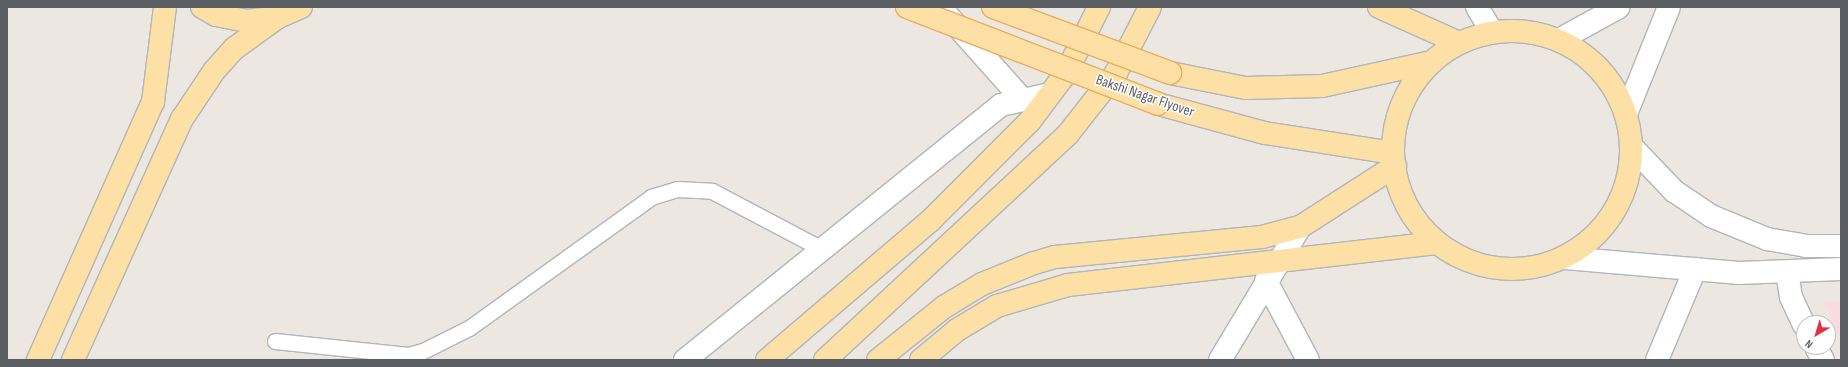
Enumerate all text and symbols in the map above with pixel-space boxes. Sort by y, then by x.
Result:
street label: Bakshi Nagar Flyover [1093,71,1197,121]
north arrow [1796,315,1836,355]
text: N [1803,337,1815,351]

